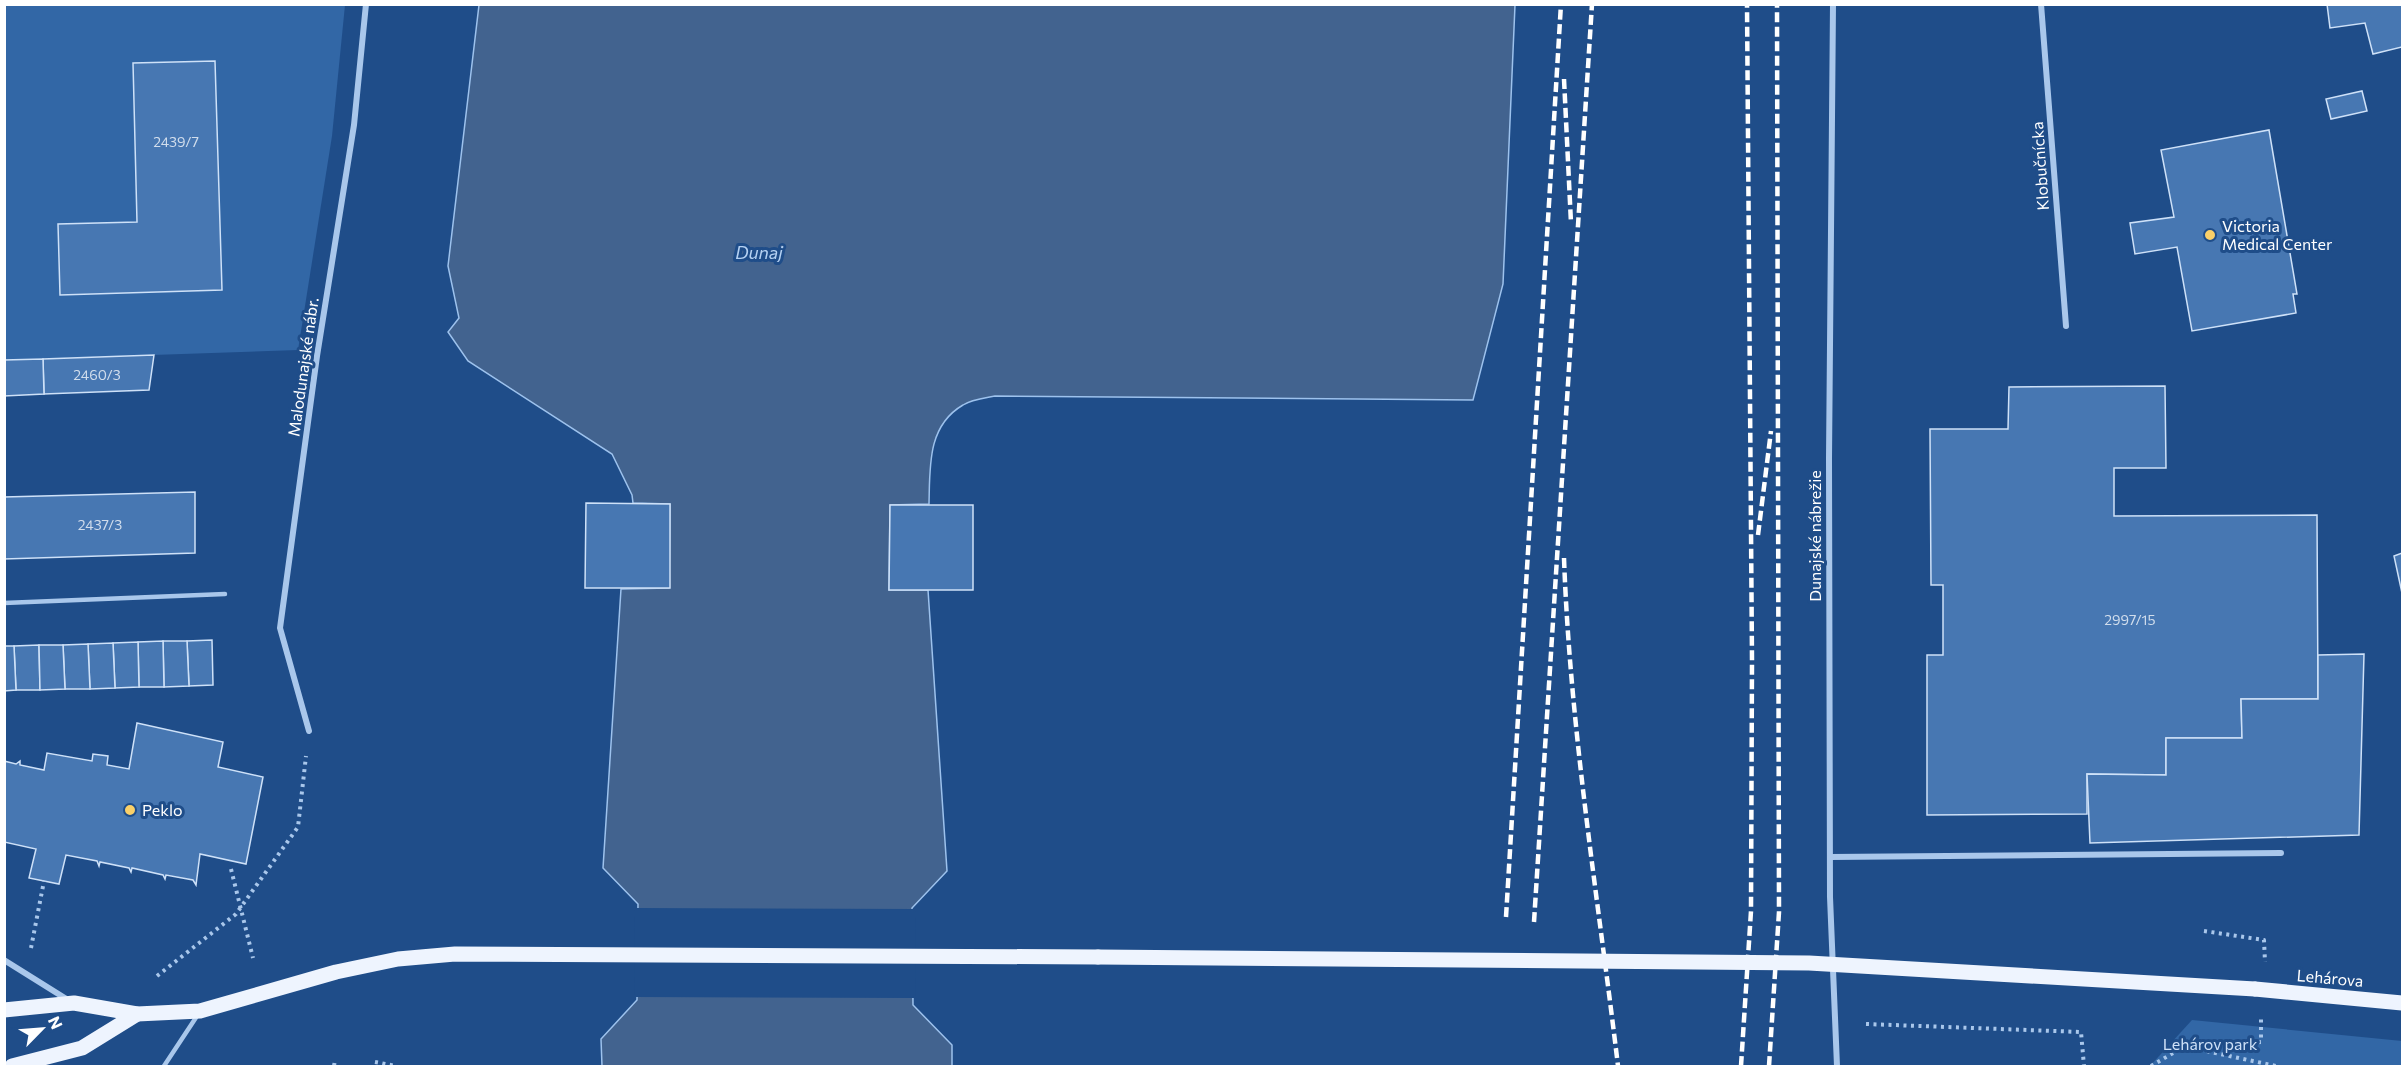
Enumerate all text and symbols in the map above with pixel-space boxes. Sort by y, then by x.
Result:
street label: Klobučnícka [2027,121,2052,211]
house number: 2439/7 [153,133,199,150]
place label: Victoria Medical Center [2222,216,2333,253]
marker: Victoria Medical Center [2203,228,2217,242]
water label: Dunaj [735,241,784,263]
street label: Malodunajské nábr. [283,296,322,438]
house number: 2460/3 [73,366,121,383]
street label: Dunajské nábrežie [1805,470,1824,602]
house number: 2437/3 [78,516,122,533]
house number: 2997/15 [2104,611,2156,628]
place label: Peklo [142,800,183,819]
marker: Peklo [123,803,137,817]
street label: Lehárova [2296,965,2364,990]
north arrow [12,999,72,1059]
text: N [45,1013,67,1032]
park label: Lehárov park [2163,1034,2258,1053]

